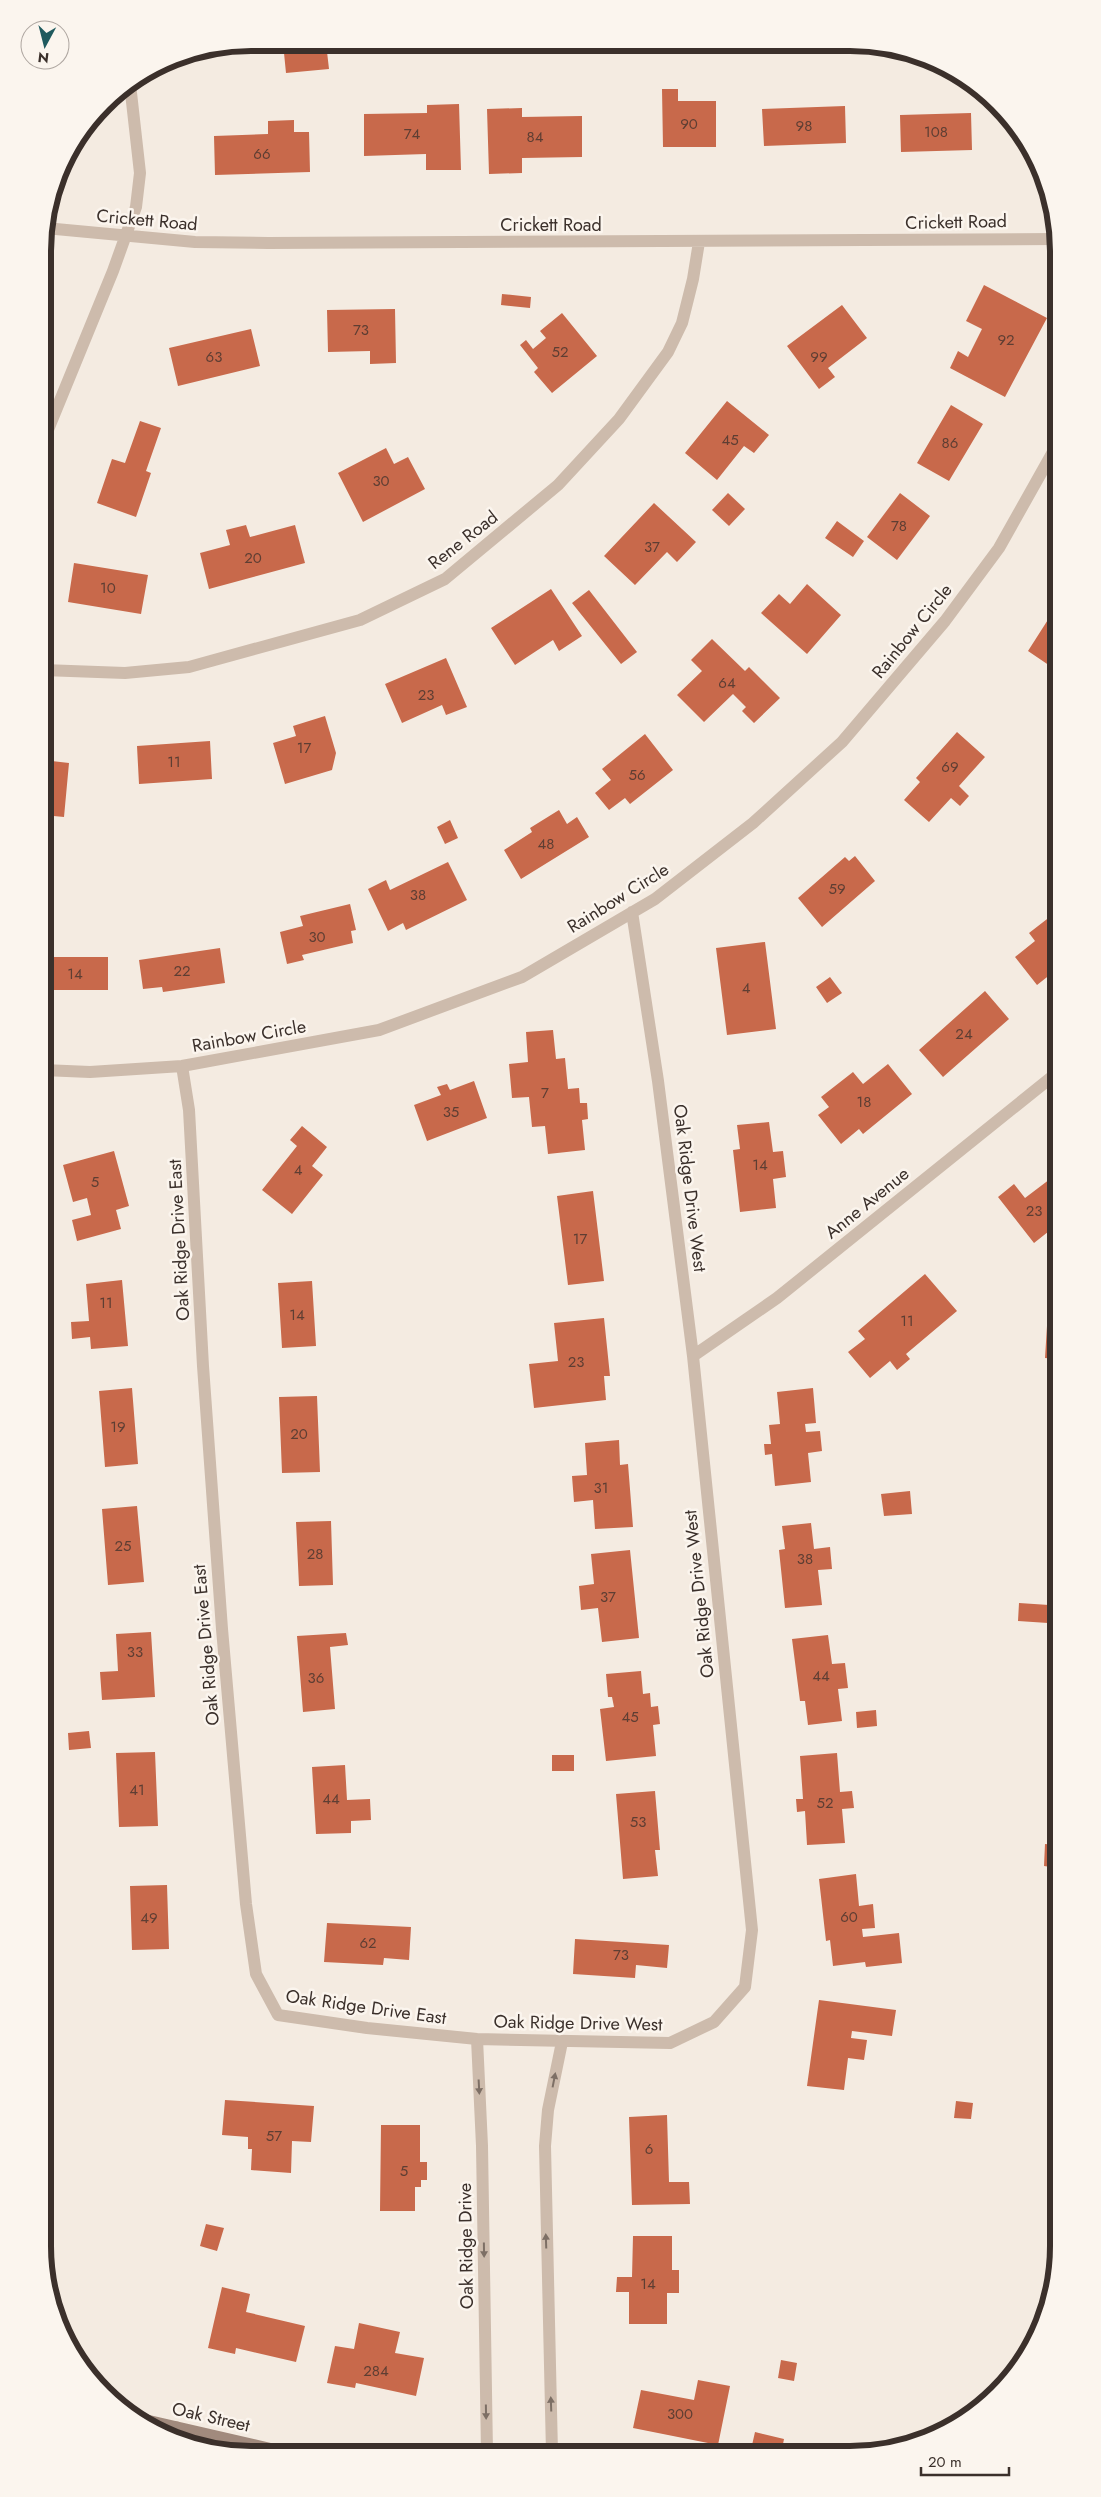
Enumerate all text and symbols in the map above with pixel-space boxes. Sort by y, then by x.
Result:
north arrow [20,20,70,70]
text: N [37,47,50,69]
house number: 90 [680,113,698,135]
house number: 98 [796,115,812,137]
house number: 108 [924,121,948,143]
house number: 74 [404,123,421,145]
house number: 84 [527,126,544,148]
house number: 66 [253,143,271,165]
street label: Crickett Road [95,203,199,237]
street label: Crickett Road [905,208,1007,236]
street label: Crickett Road [500,212,602,238]
house number: 73 [353,319,369,341]
house number: 92 [997,329,1015,351]
house number: 52 [552,341,569,363]
house number: 63 [206,346,222,368]
house number: 99 [810,346,828,368]
house number: 45 [721,429,739,451]
house number: 86 [942,432,958,454]
house number: 30 [372,470,390,492]
street label: Rene Road [423,504,503,576]
house number: 78 [891,515,907,537]
house number: 37 [644,536,660,558]
house number: 20 [244,547,262,569]
house number: 10 [100,577,116,599]
street label: Rainbow Circle [866,578,958,684]
house number: 64 [718,672,736,694]
house number: 23 [418,684,434,706]
house number: 17 [297,737,311,759]
house number: 11 [167,751,181,773]
house number: 69 [941,756,959,778]
house number: 56 [628,764,646,786]
house number: 48 [538,833,554,855]
street label: Rainbow Circle [562,856,674,940]
house number: 59 [828,878,846,900]
house number: 38 [410,884,426,906]
house number: 30 [308,926,326,948]
house number: 22 [173,960,191,982]
house number: 14 [67,963,83,985]
house number: 4 [742,977,751,999]
street label: Rainbow Circle [190,1013,308,1059]
house number: 24 [955,1023,973,1045]
house number: 7 [541,1082,549,1104]
house number: 18 [857,1091,871,1113]
house number: 35 [443,1101,459,1123]
street label: Oak Ridge Drive West [667,1103,713,1274]
house number: 14 [752,1154,768,1176]
street label: Oak Ridge Drive East [162,1158,196,1321]
house number: 4 [294,1159,303,1181]
street label: Anne Avenue [819,1161,915,1245]
house number: 5 [91,1171,99,1193]
house number: 23 [1026,1200,1042,1222]
house number: 17 [573,1228,587,1250]
house number: 11 [99,1292,113,1314]
house number: 14 [289,1304,305,1326]
house number: 11 [900,1310,914,1332]
house number: 23 [568,1351,584,1373]
house number: 19 [110,1416,126,1438]
house number: 20 [290,1423,308,1445]
house number: 31 [594,1477,608,1499]
street label: Oak Ridge Drive West [677,1508,721,1679]
house number: 25 [115,1535,132,1557]
house number: 28 [307,1543,323,1565]
house number: 38 [797,1548,813,1570]
street label: Oak Ridge Drive East [186,1563,226,1727]
house number: 37 [600,1586,616,1608]
house number: 33 [127,1641,143,1663]
house number: 44 [812,1665,830,1687]
house number: 36 [308,1667,324,1689]
house number: 45 [621,1706,639,1728]
house number: 41 [129,1779,145,1801]
house number: 44 [322,1788,340,1810]
house number: 52 [817,1792,834,1814]
house number: 53 [630,1811,646,1833]
house number: 60 [840,1906,858,1928]
house number: 49 [140,1907,158,1929]
house number: 62 [359,1932,377,1954]
house number: 73 [613,1944,629,1966]
street label: Oak Ridge Drive East [284,1983,449,2031]
street label: Oak Ridge Drive West [493,2009,663,2037]
one-way arrow [551,2071,559,2087]
one-way arrow [476,2080,484,2096]
house number: 57 [266,2125,282,2147]
house number: 6 [645,2138,653,2160]
house number: 5 [400,2160,408,2182]
street label: Oak Ridge Drive [452,2183,480,2309]
one-way arrow [542,2233,550,2249]
one-way arrow [480,2242,488,2258]
house number: 14 [640,2273,656,2295]
house number: 284 [363,2360,389,2382]
street label: Oak Street [170,2395,253,2439]
one-way arrow [547,2396,555,2412]
house number: 300 [667,2403,693,2425]
one-way arrow [482,2405,490,2421]
scale bar [921,2444,1008,2476]
text: 20 m [928,2451,962,2473]

